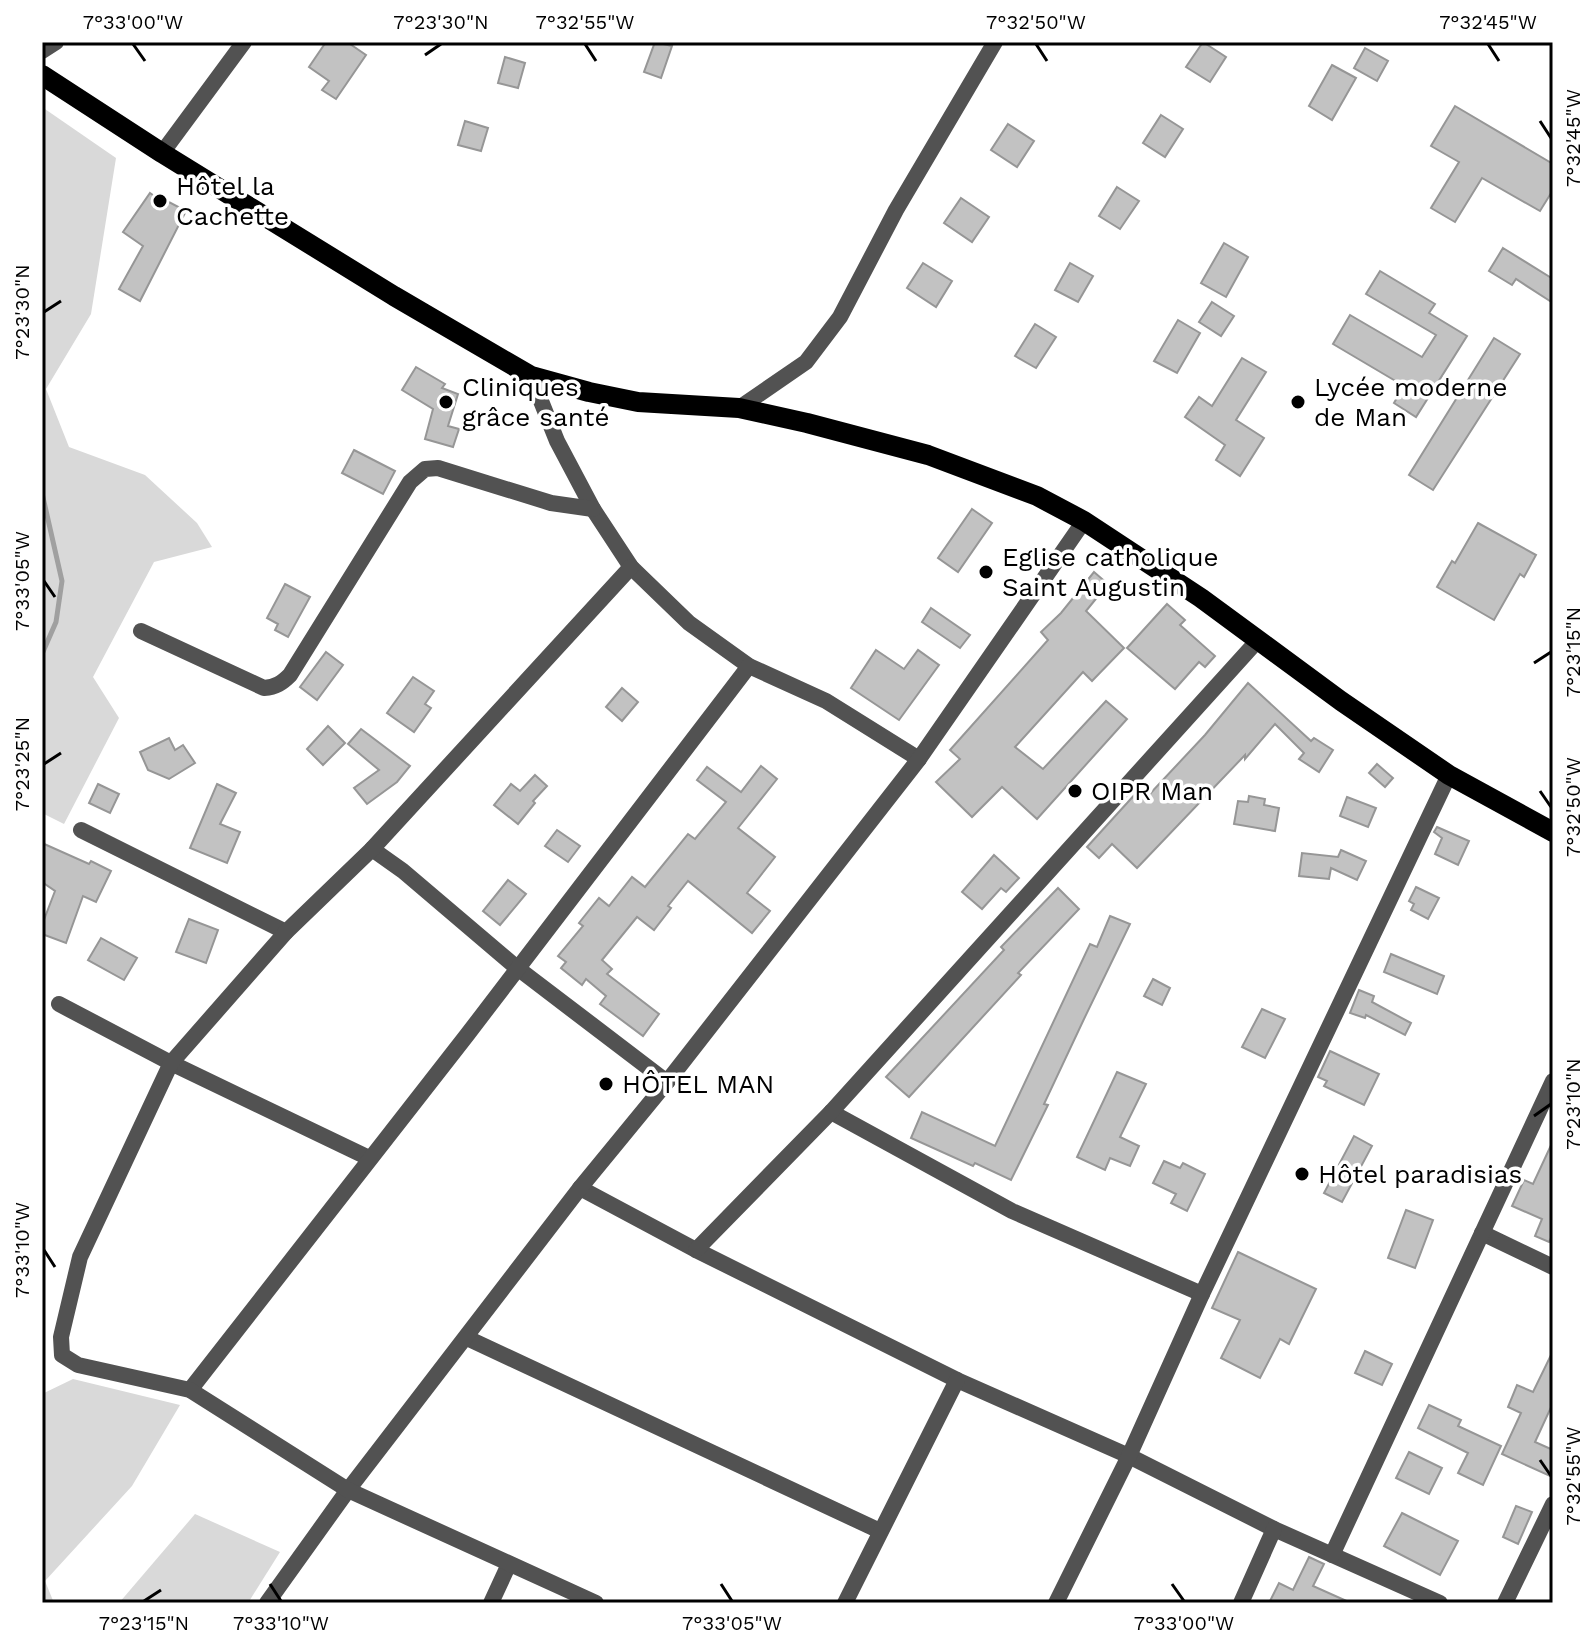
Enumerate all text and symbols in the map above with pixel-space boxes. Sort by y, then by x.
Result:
text: 7°33'00"W [83,10,183,34]
text: 7°23'30"N [393,10,489,34]
text: 7°32'55"W [536,10,634,34]
text: 7°32'50"W [986,10,1086,34]
text: 7°32'45"W [1439,10,1537,34]
text: 7°32'45"W [1561,89,1585,187]
place label: Hôtel la Cachette [176,171,289,231]
marker: Hôtel la Cachette [151,192,169,210]
text: 7°23'30"N [10,264,34,360]
place label: Cliniques grâce santé [462,372,609,432]
place label: Lycée moderne de Man [1314,372,1507,432]
marker: Cliniques grâce santé [437,393,455,411]
marker: Lycée moderne de Man [1289,393,1307,411]
text: 7°33'05"W [10,531,34,631]
place label: Eglise catholique Saint Augustin [1002,542,1218,602]
marker: Eglise catholique Saint Augustin [977,563,995,581]
text: 7°23'15"N [1561,607,1585,697]
text: 7°23'25"N [10,717,34,811]
text: 7°32'50"W [1561,757,1585,857]
place label: OIPR Man [1091,776,1213,806]
marker: OIPR Man [1066,782,1084,800]
text: 7°23'10"N [1561,1058,1585,1150]
place label: HÔTEL MAN [622,1069,774,1099]
marker: HÔTEL MAN [597,1075,615,1093]
place label: Hôtel paradisias [1318,1159,1522,1189]
marker: Hôtel paradisias [1293,1165,1311,1183]
text: 7°33'10"W [10,1202,34,1298]
text: 7°32'55"W [1561,1427,1585,1525]
text: 7°23'15"N [99,1611,189,1635]
text: 7°33'10"W [233,1611,329,1635]
text: 7°33'05"W [682,1611,782,1635]
text: 7°33'00"W [1134,1611,1234,1635]

